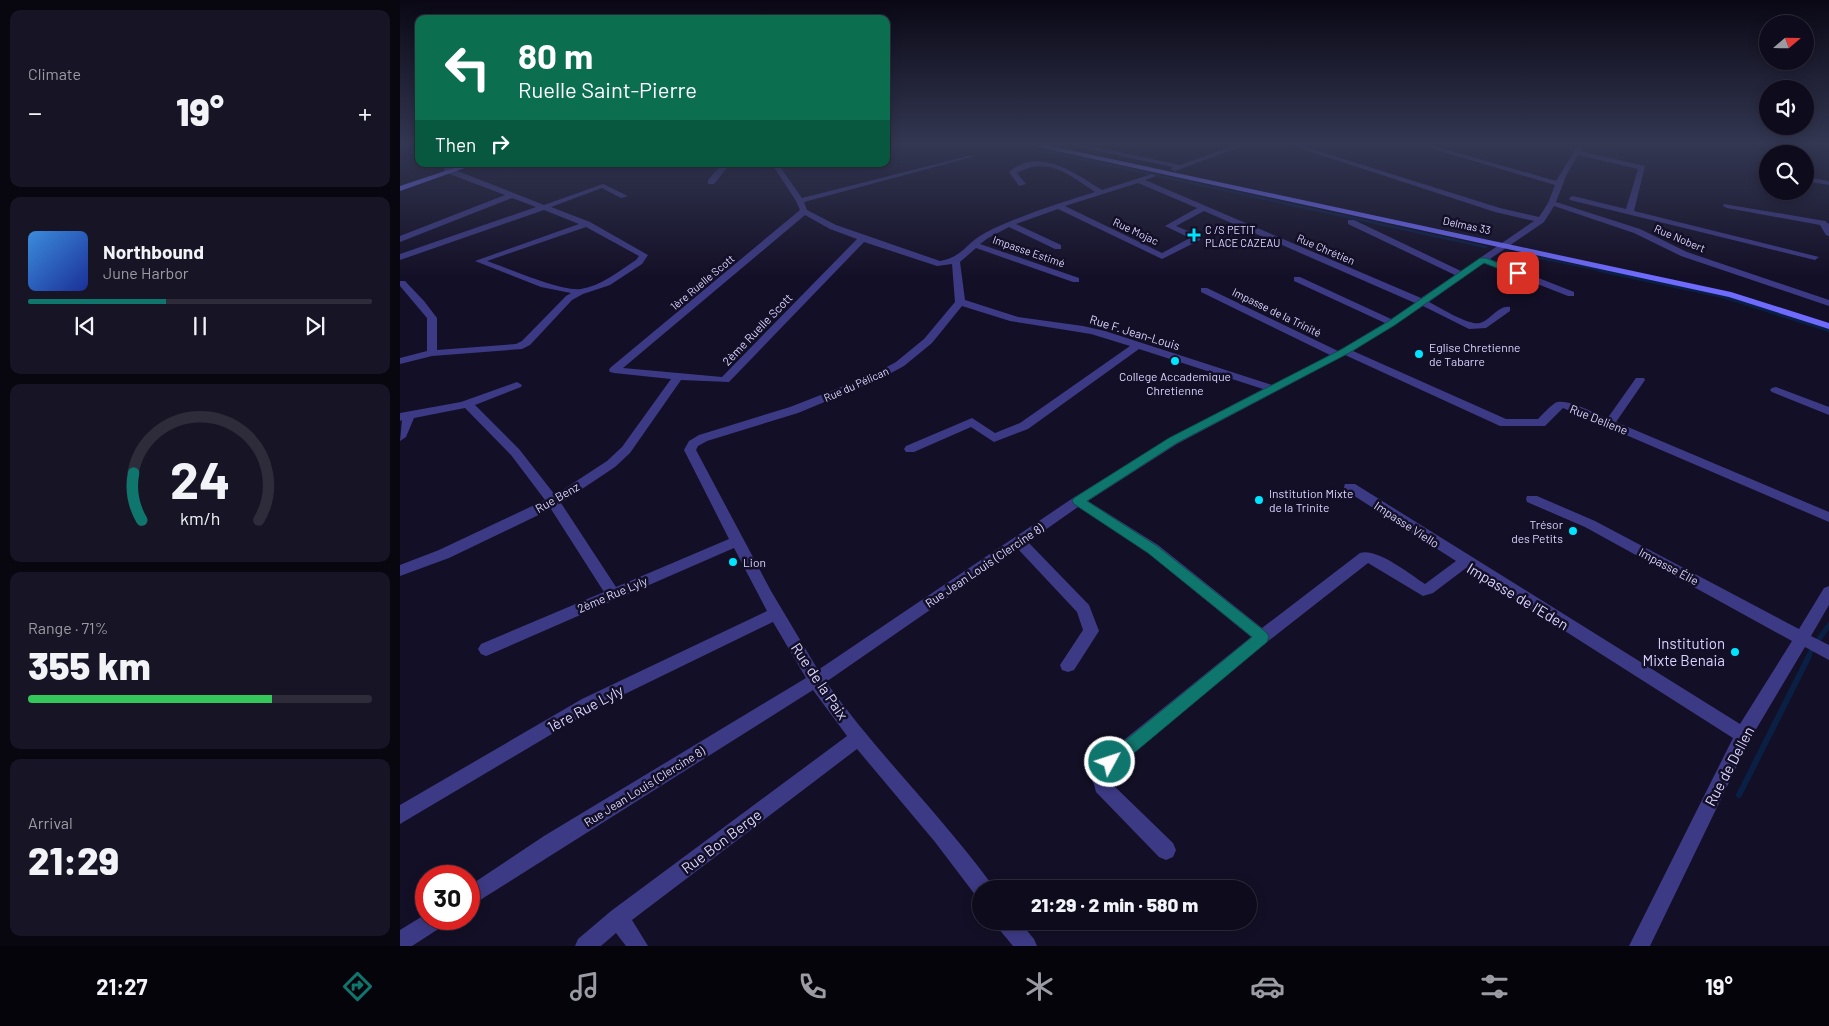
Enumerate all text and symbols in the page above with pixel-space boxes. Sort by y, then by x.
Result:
north arrow [1759,15,1814,70]
map controls [1759,15,1814,200]
text: 80 m [518,34,593,76]
icon: left [435,35,500,100]
text: Climate [28,64,81,83]
text: Ruelle Saint-Pierre [518,76,697,102]
button: sound [1759,80,1814,135]
text: 19° [176,88,224,134]
text: − [28,95,42,129]
text: + [358,95,372,129]
icon: right [486,130,514,158]
text: Then [435,133,476,156]
button: search [1759,145,1814,200]
street label: Delmas 33 [1442,214,1492,236]
street label: Rue Mojac [1111,215,1161,247]
street label: Rue Nobert [1653,221,1707,255]
place label: C /S PETIT PLACE CAZEAU [1205,223,1280,249]
marker: C /S PETIT PLACE CAZEAU [1187,228,1201,242]
street label: Rue Chrétien [1295,231,1357,267]
street label: Impasse Estimé [991,233,1067,270]
text: Northbound [103,240,204,263]
street label: 1ère Ruelle Scott [667,252,737,312]
pin [1497,252,1539,294]
icon: arrive [1504,259,1532,287]
text: June Harbor [103,263,189,282]
street label: Impasse de la Trinité [1230,285,1324,339]
street label: 2ème Ruelle Scott [719,290,795,368]
icon: previous [71,312,99,340]
icon: pause [186,312,214,340]
icon: next [301,312,329,340]
street label: Rue F. Jean-Louis [1088,312,1182,352]
place label: Eglise Chretienne de Tabarre [1429,340,1521,368]
marker: Eglise Chretienne de Tabarre [1413,348,1425,360]
marker: College Accademique Chretienne [1169,355,1181,367]
street label: Rue du Pélican [822,364,890,404]
place label: College Accademique Chretienne [1119,369,1231,397]
street label: Rue Deliene [1568,401,1630,437]
text: 24 [170,447,230,509]
street label: Rue Benz [533,479,581,515]
place label: Institution Mixte de la Trinite [1269,486,1353,514]
marker: Institution Mixte de la Trinite [1253,494,1265,506]
street label: Impasse Viello [1372,498,1442,550]
text: km/h [180,507,220,529]
place label: Trésor des Petits [1511,517,1564,545]
street label: Rue Jean Louis (Clercine 8) [922,520,1046,610]
marker: Trésor des Petits [1567,525,1579,537]
street label: Impasse Élie [1637,544,1701,588]
place label: Lion [743,555,766,569]
marker: Lion [727,556,739,568]
street label: Impasse de l'Eden [1464,559,1572,633]
street label: 2ème Rue Lyly [575,573,649,615]
text: Range · 71% [28,618,108,637]
place label: Institution Mixte Benaia [1642,634,1725,669]
street label: Rue de la Paix [788,639,852,723]
text: 355 km [28,642,151,688]
marker: Institution Mixte Benaia [1729,646,1741,658]
street label: 1ère Rue Lyly [544,680,626,736]
street label: Rue de Dellen [1700,723,1758,809]
position arrow [1083,735,1135,787]
street label: Rue Jean Louis (Clercine 8) [581,743,708,829]
street label: Rue Bon Berge [677,805,765,877]
text: Arrival [28,813,73,832]
text: 21:29 [28,837,119,883]
speed limit sign: 30 [415,865,480,930]
text: 21:29 · 2 min · 580 m [1031,893,1198,916]
icon: directions [340,969,375,1004]
icon: music [567,969,602,1004]
icon: phone [795,969,830,1004]
icon: climate [1022,969,1057,1004]
icon: car [1250,969,1285,1004]
icon: filters [1477,969,1512,1004]
text: 21:27 [96,973,147,999]
text: 19° [1705,973,1733,999]

